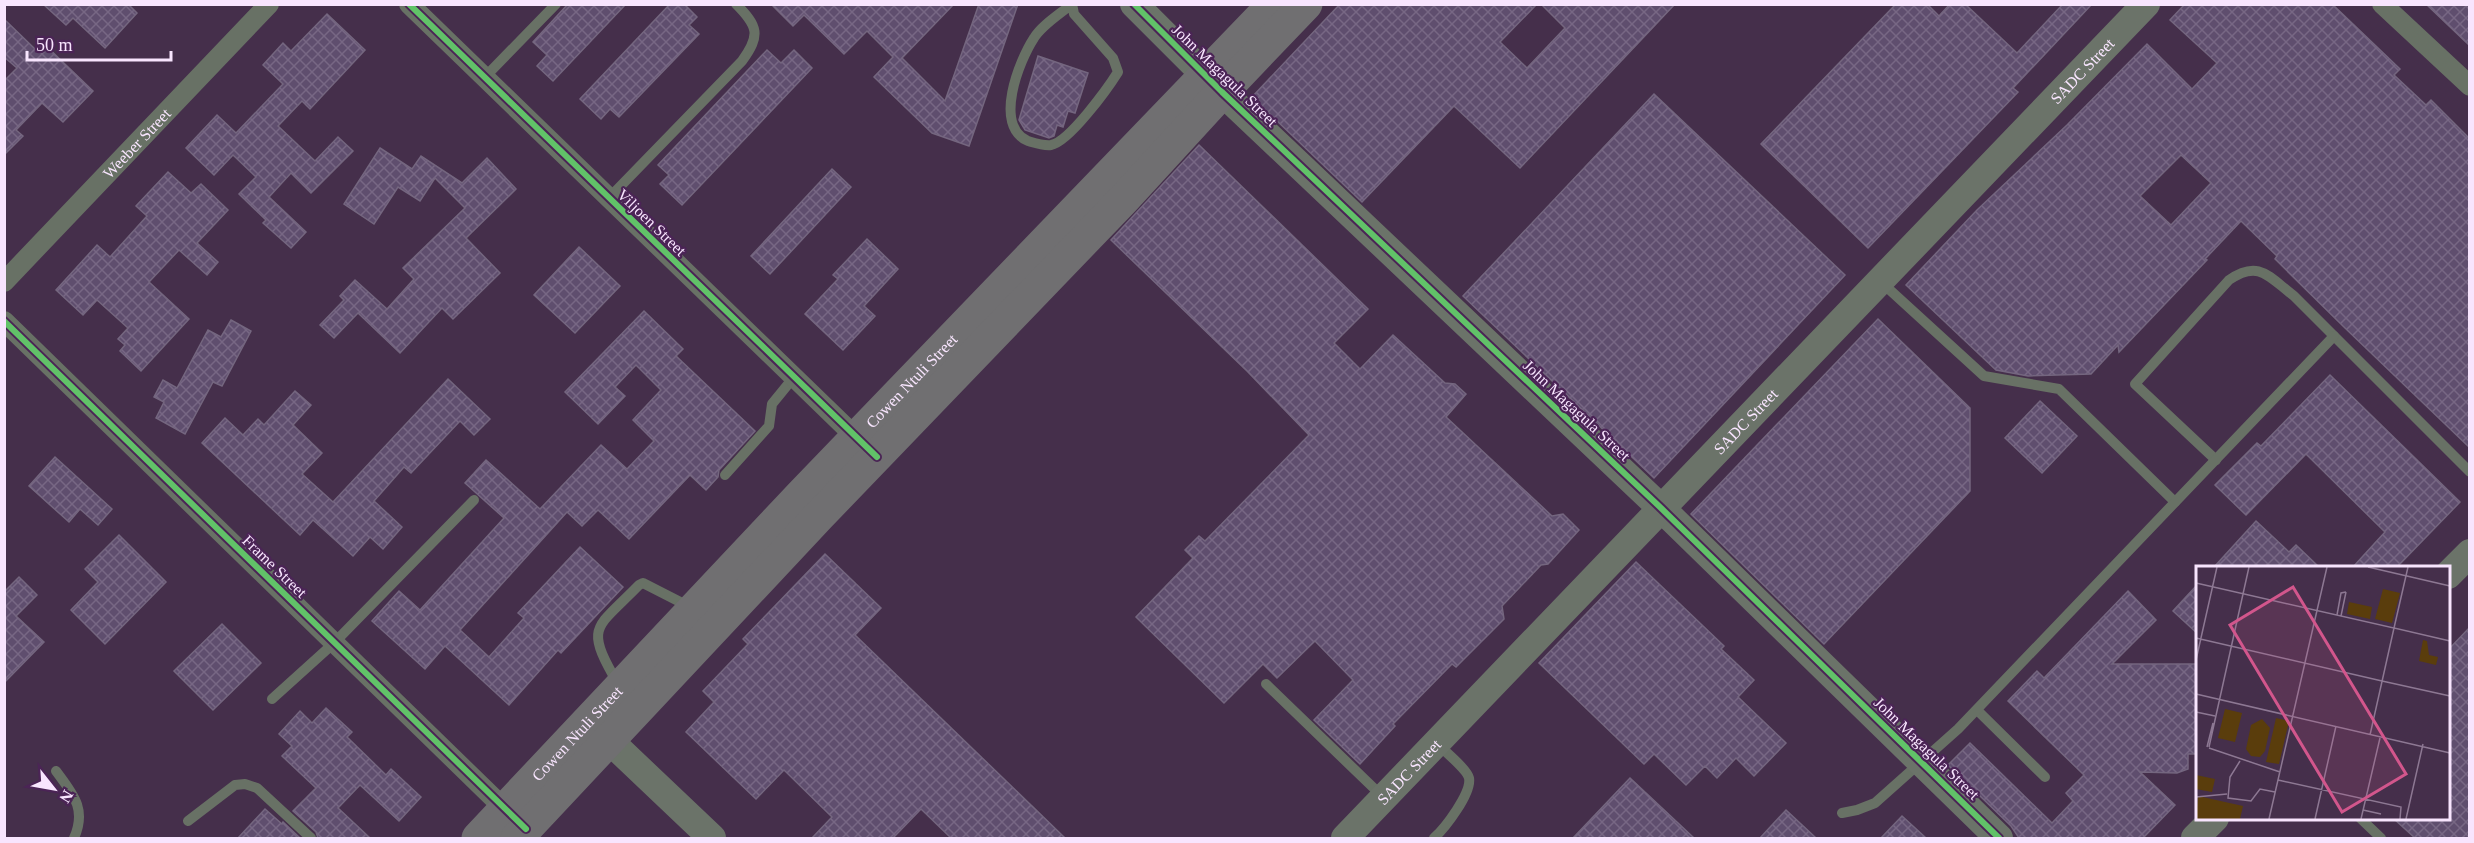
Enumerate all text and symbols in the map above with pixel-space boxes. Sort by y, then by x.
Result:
street label: John Magagula Street [1168,21,1281,131]
scale bar [27,24,171,62]
street label: SADC Street [2047,34,2118,107]
text: 50 m [36,35,73,55]
street label: Weeber Street [100,105,174,182]
street label: Viljoen Street [613,186,690,260]
street label: Cowen Ntuli Street [863,330,961,431]
street label: John Magagula Street [1519,357,1634,465]
street label: SADC Street [1710,385,1781,458]
street label: Frame Street [239,532,311,601]
inset map [2196,566,2450,819]
street label: Cowen Ntuli Street [529,682,626,784]
street label: John Magagula Street [1870,694,1983,804]
street label: SADC Street [1374,735,1445,808]
north arrow [24,759,84,819]
text: N [56,787,77,806]

